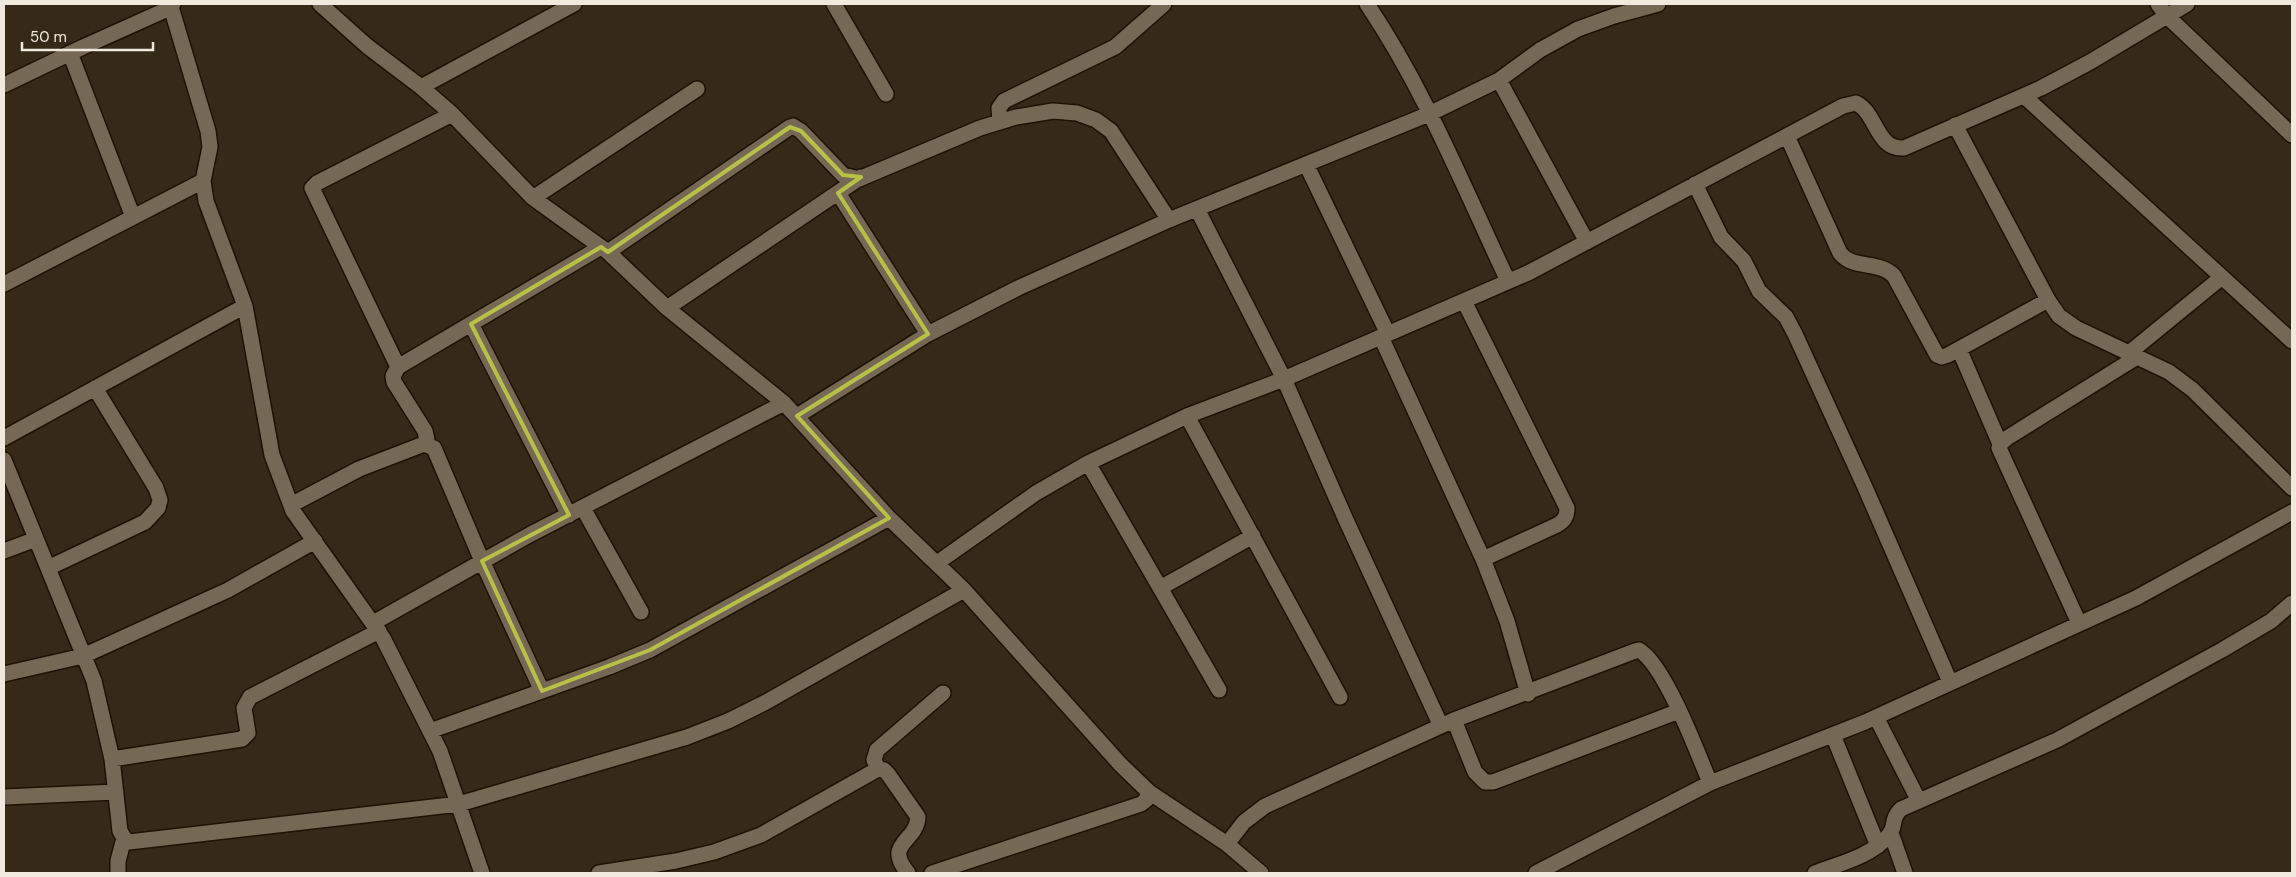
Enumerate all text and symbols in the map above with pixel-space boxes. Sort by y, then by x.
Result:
scale bar [22,20,154,52]
text: 50 m [30,27,67,47]

